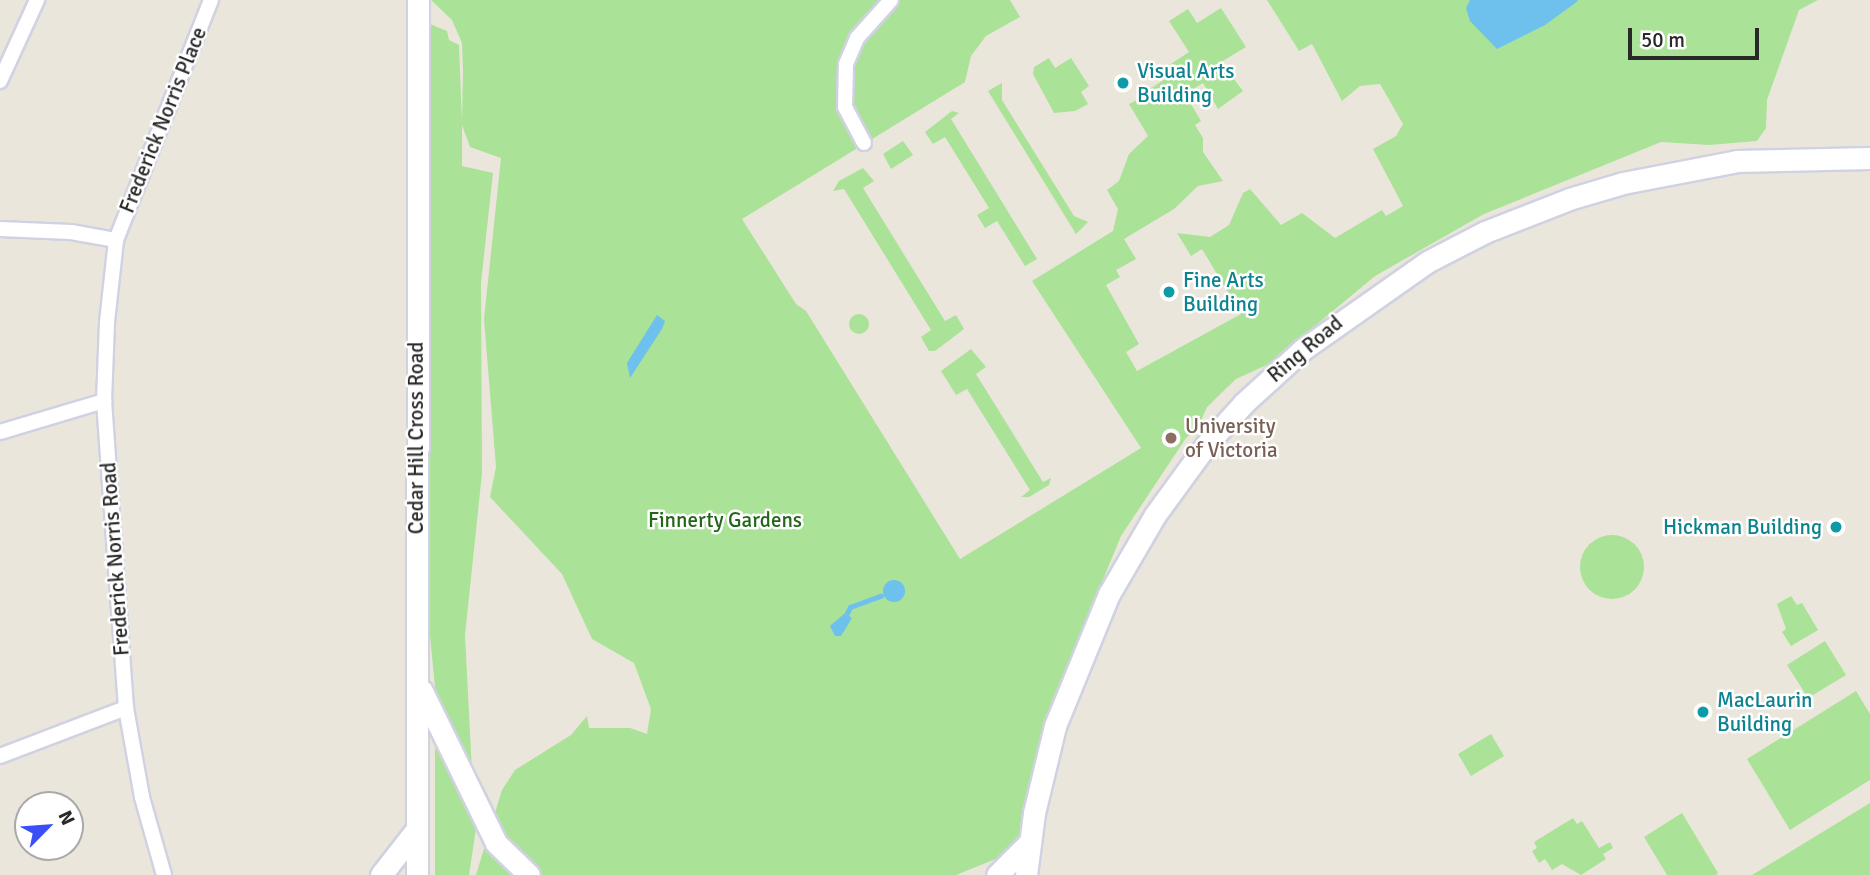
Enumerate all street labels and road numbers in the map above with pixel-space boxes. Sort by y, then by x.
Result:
street label: Frederick Norris Place [114,23,212,217]
street label: Ring Road [1262,310,1348,388]
street label: Cedar Hill Cross Road [403,342,429,534]
street label: Frederick Norris Road [96,461,134,657]

